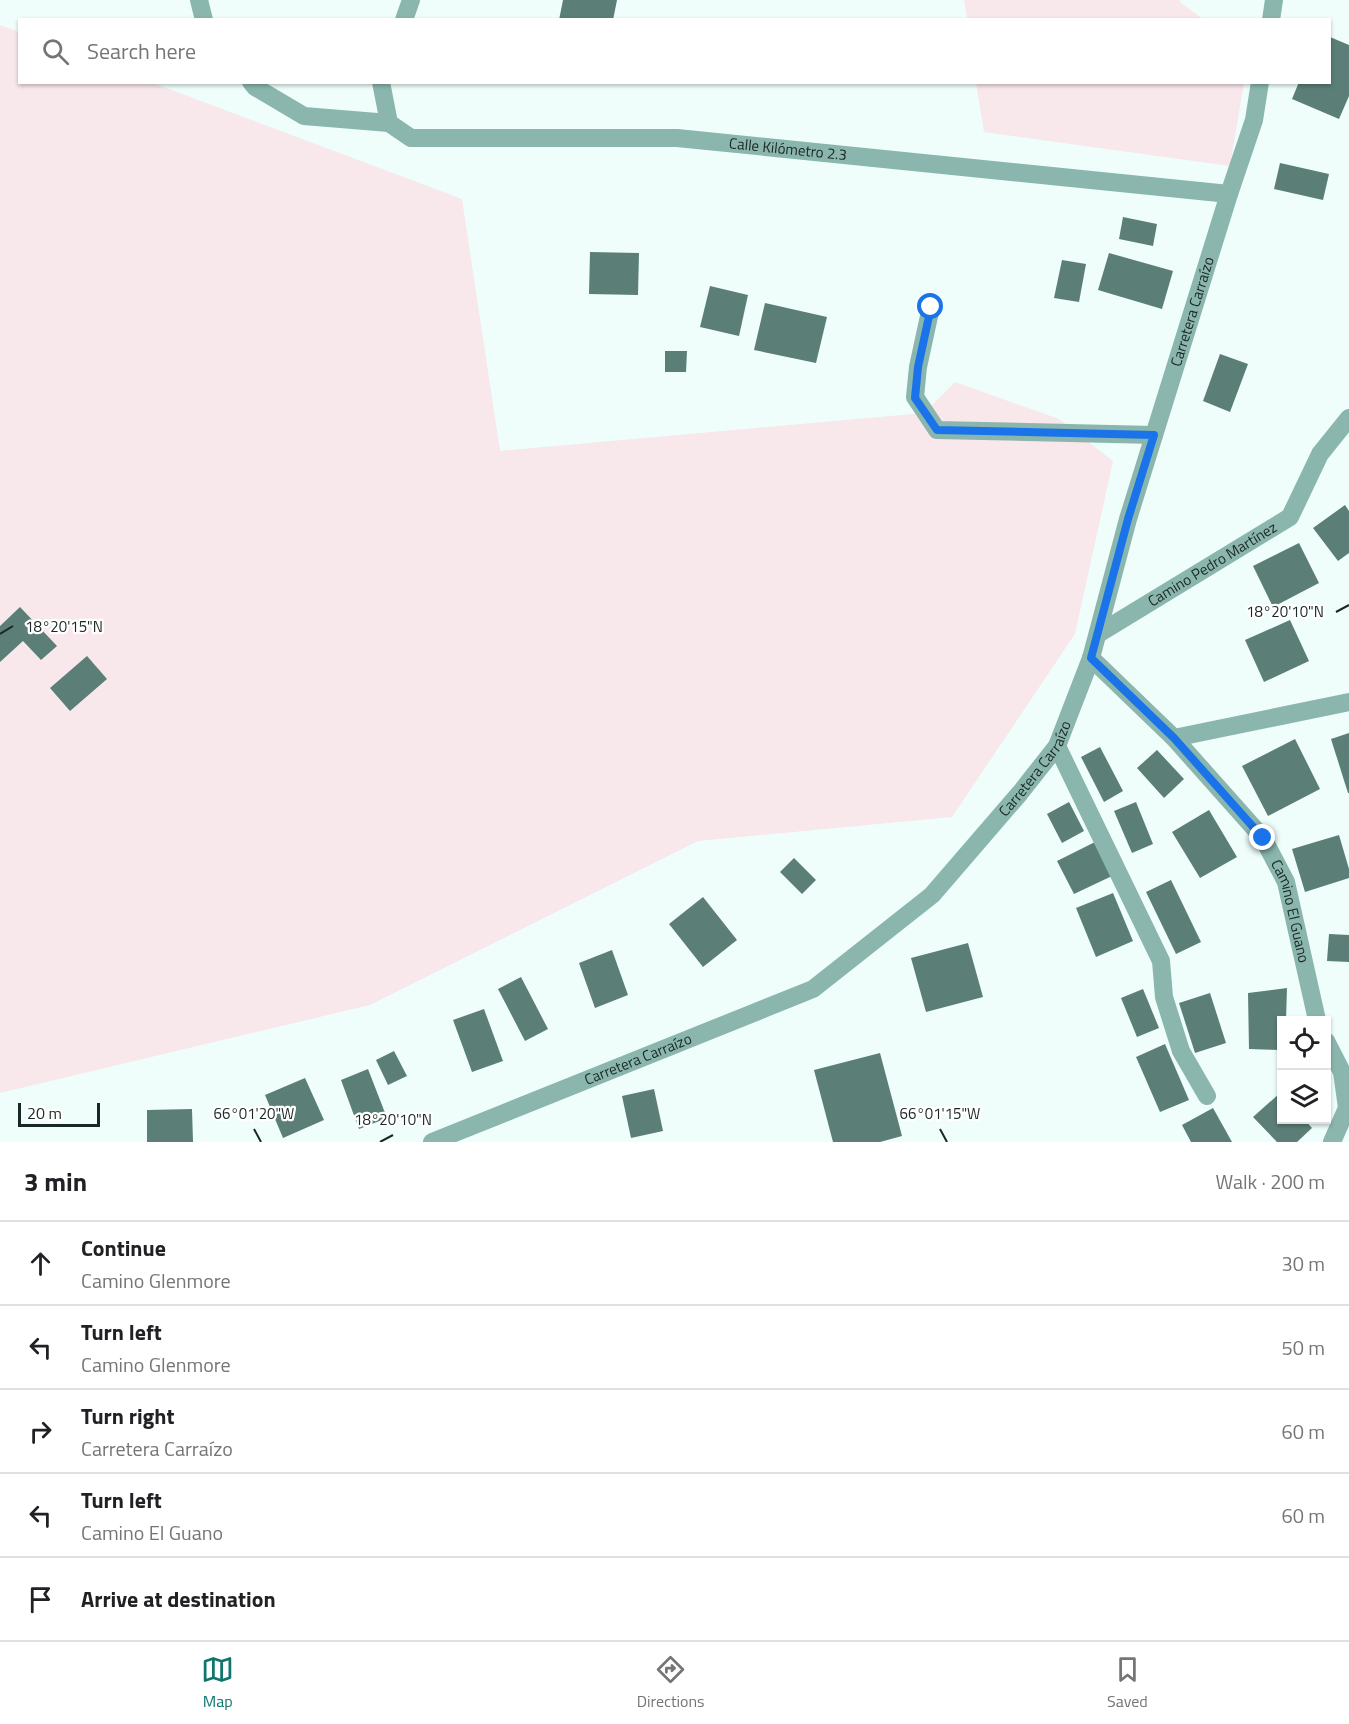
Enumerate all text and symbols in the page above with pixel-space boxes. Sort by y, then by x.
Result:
search box [18,18,1331,84]
text: Search here [87,34,196,68]
icon: search [39,35,72,68]
street label: Calle Kilómetro 2.3 [728,131,848,166]
street label: Carretera Carraízo [1164,254,1220,369]
route start [917,293,943,319]
street label: Camino Pedro Martínez [1143,515,1281,612]
text: 18°20'10"N [1246,600,1324,623]
text: 18°20'15"N [25,615,103,638]
street label: Carretera Carraízo [993,717,1077,821]
route end [1249,824,1275,850]
street label: Camino El Guano [1265,855,1316,965]
map controls [1277,1016,1331,1124]
button: locate [1277,1016,1331,1070]
street label: Carretera Carraízo [581,1027,695,1091]
button: layers [1277,1070,1331,1124]
scale bar [18,1100,100,1128]
text: 20 m [27,1101,62,1125]
text: 66°01'20"W [214,1102,294,1125]
text: 66°01'15"W [900,1102,980,1125]
text: 18°20'10"N [354,1108,432,1131]
text: 3 min [24,1162,87,1201]
text: Walk · 200 m [1216,1166,1325,1197]
text: Continue [81,1231,166,1265]
icon: ahead [24,1247,57,1280]
text: 30 m [1281,1248,1325,1279]
text: Camino Glenmore [81,1265,231,1296]
text: Turn left [81,1315,162,1349]
icon: left [24,1331,57,1364]
text: 50 m [1281,1332,1325,1363]
text: Camino Glenmore [81,1349,231,1380]
text: Turn right [81,1399,175,1433]
icon: right [24,1415,57,1448]
text: 60 m [1281,1416,1325,1447]
text: Carretera Carraízo [81,1433,233,1464]
text: Turn left [81,1483,162,1517]
icon: left [24,1499,57,1532]
text: 60 m [1281,1500,1325,1531]
text: Camino El Guano [81,1517,223,1548]
text: Arrive at destination [81,1582,276,1616]
icon: arrive [24,1583,57,1616]
tab: Map [201,1653,234,1713]
tab: Directions [637,1653,705,1713]
tab: Saved [1107,1653,1148,1713]

